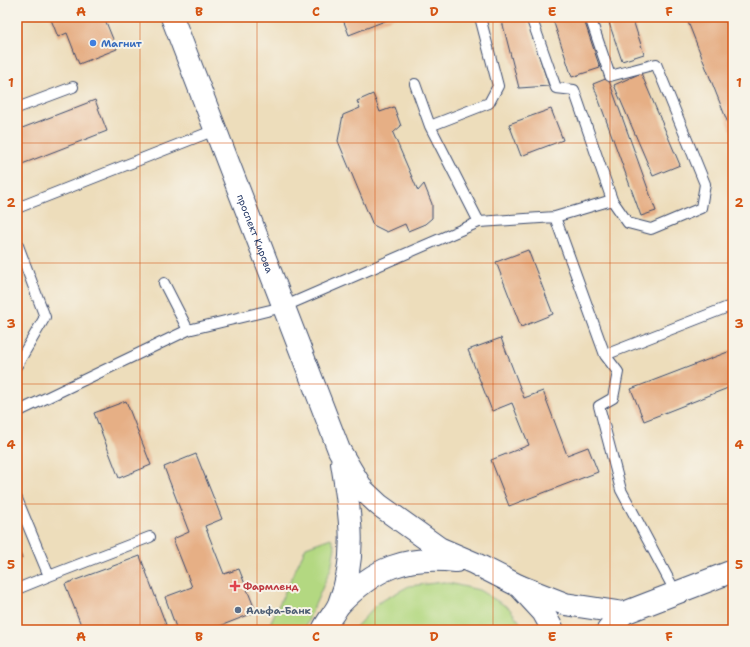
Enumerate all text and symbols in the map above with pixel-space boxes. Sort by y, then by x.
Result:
text: A [76,3,86,20]
text: B [195,3,203,20]
text: C [312,3,320,20]
text: D [429,3,439,20]
text: E [548,3,557,20]
text: F [665,3,673,20]
place label: Магнит [101,37,142,50]
marker: Магнит [88,38,98,48]
text: 1 [8,74,14,91]
text: 1 [736,74,742,91]
street label: проспект Кирова [234,192,277,275]
text: 2 [6,194,16,211]
text: 2 [734,194,744,211]
text: 3 [6,315,16,332]
text: 3 [734,315,744,332]
text: 4 [6,436,16,453]
text: 4 [734,436,744,453]
text: 5 [7,556,15,573]
text: 5 [735,556,743,573]
place label: Фармленд [243,580,299,593]
marker: Фармленд [230,581,240,591]
place label: Альфа-Банк [246,604,312,617]
marker: Альфа-Банк [233,605,243,615]
text: A [76,628,86,645]
text: B [195,628,203,645]
text: C [312,628,320,645]
text: D [429,628,439,645]
text: E [548,628,557,645]
text: F [665,628,673,645]

